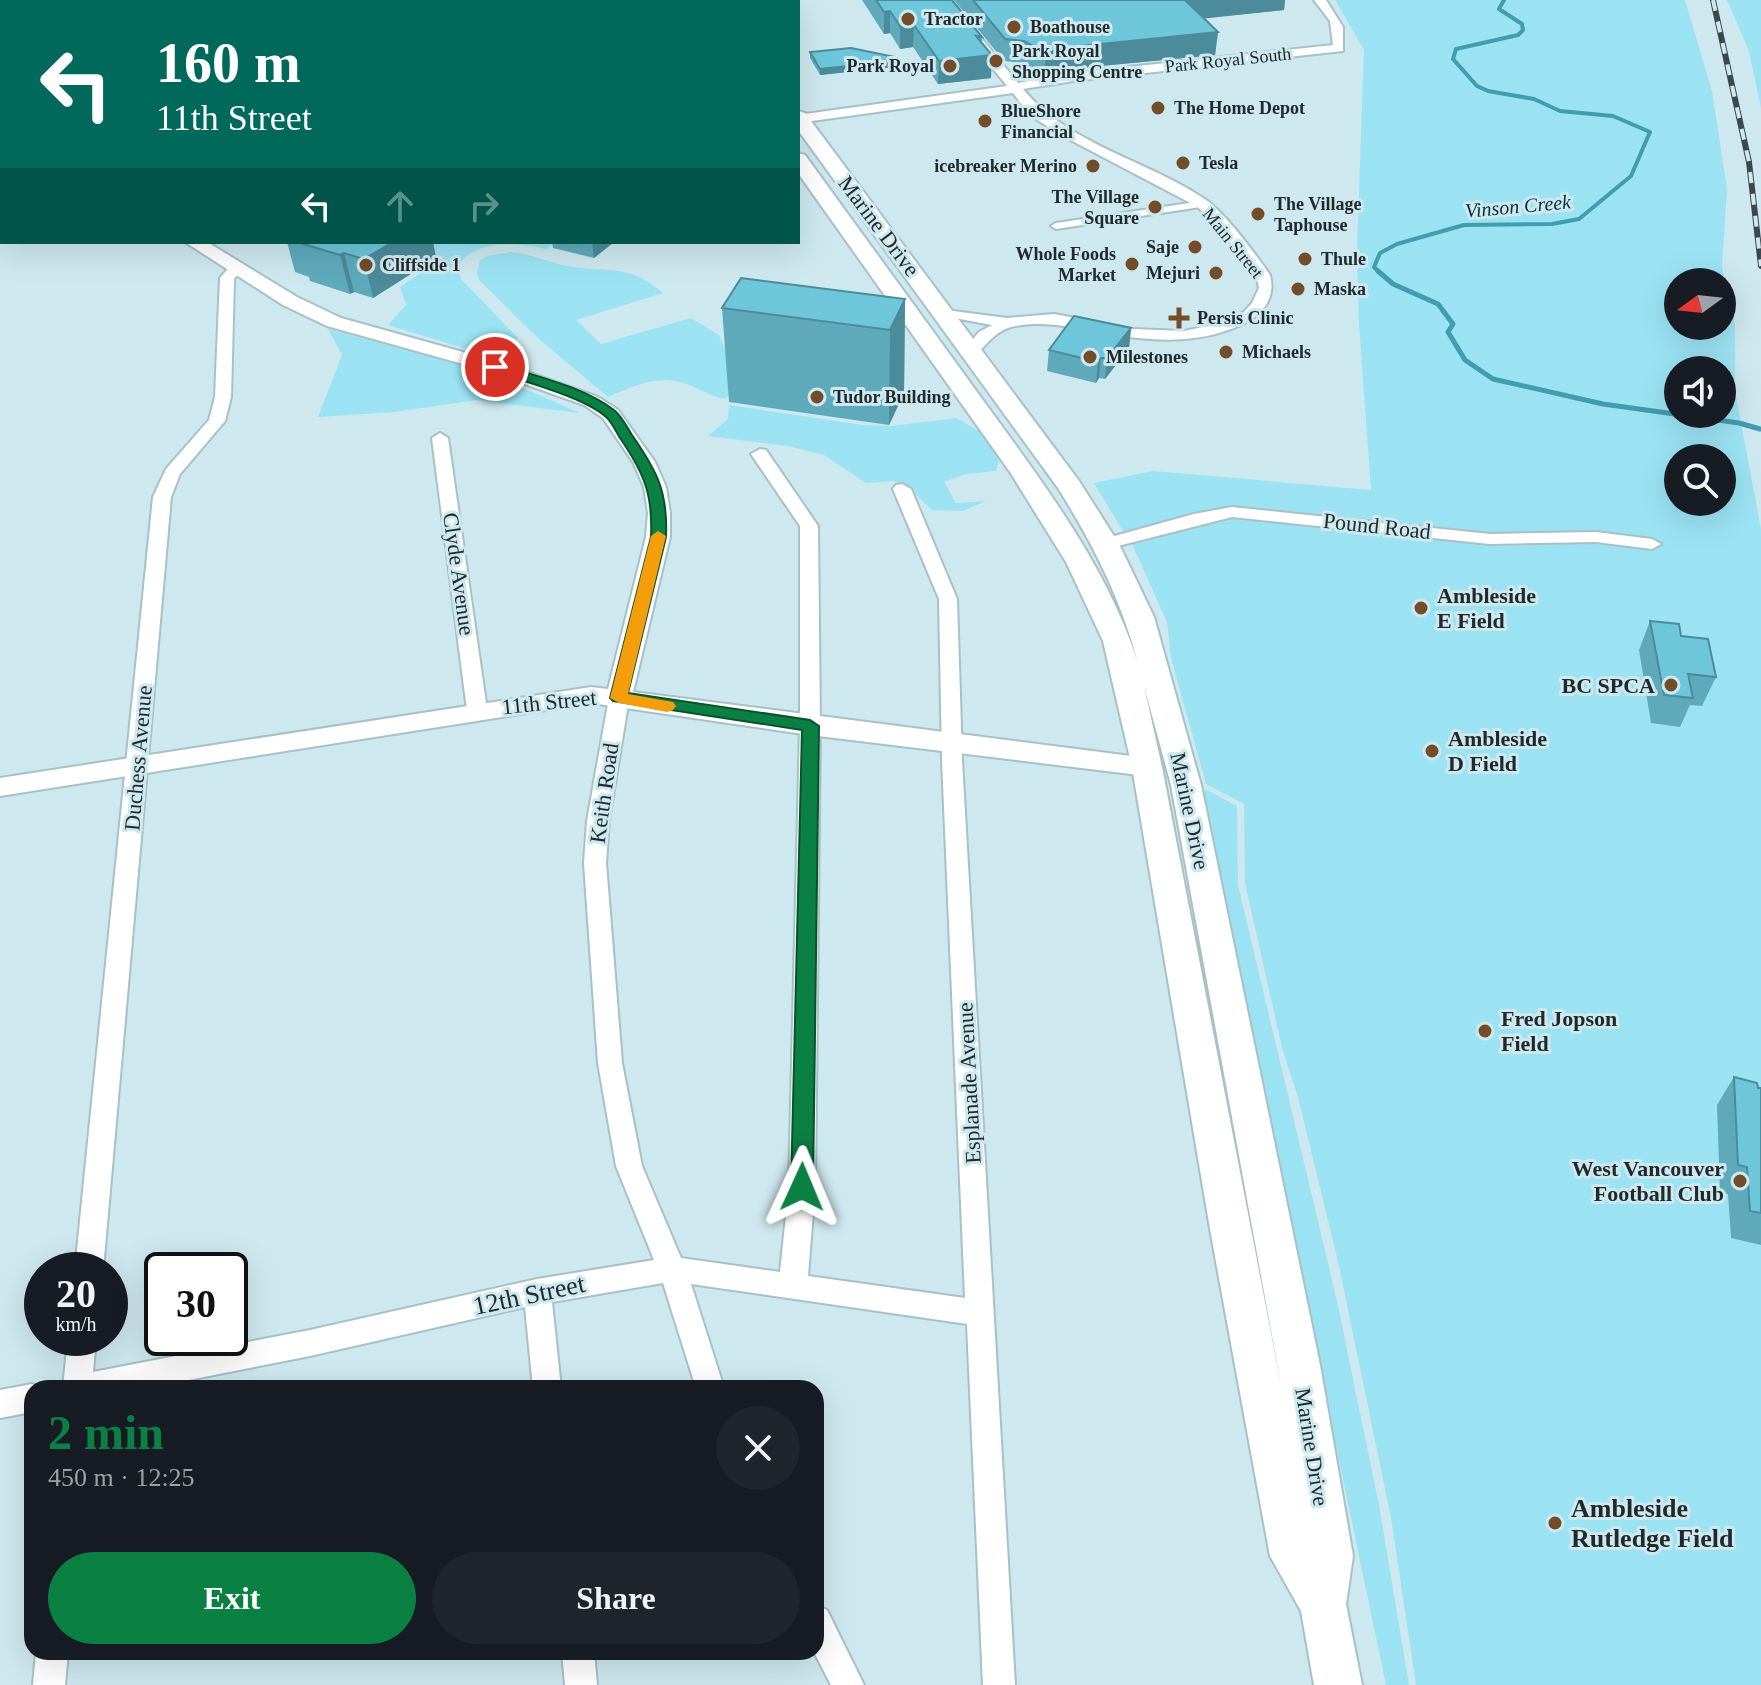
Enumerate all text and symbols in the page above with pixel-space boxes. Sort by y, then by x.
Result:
place label: Tractor [924,9,983,29]
marker: Tractor [899,10,917,28]
place label: Boathouse [1030,17,1110,37]
marker: Boathouse [1005,18,1023,36]
icon: left [24,32,128,136]
text: 160 m [156,32,301,94]
place label: Park Royal Shopping Centre [1012,41,1142,82]
street label: Park Royal South [1164,43,1292,77]
marker: Park Royal Shopping Centre [987,52,1005,70]
place label: Park Royal [847,56,934,76]
marker: Park Royal [941,57,959,75]
text: 11th Street [156,98,312,138]
place label: The Home Depot [1174,98,1305,118]
marker: The Home Depot [1149,99,1167,117]
place label: BlueShore Financial [1001,101,1081,142]
marker: BlueShore Financial [976,112,994,130]
place label: Tesla [1199,153,1238,173]
marker: Tesla [1174,154,1192,172]
place label: icebreaker Merino [934,156,1077,176]
marker: icebreaker Merino [1084,157,1102,175]
street label: Marine Drive [833,171,925,281]
icon: left [294,184,338,228]
icon: ahead [378,184,422,228]
icon: right [462,184,506,228]
place label: The Village Square [1051,187,1139,228]
water label: Vinson Creek [1464,190,1573,222]
place label: The Village Taphouse [1274,194,1362,235]
marker: The Village Square [1146,198,1164,216]
street label: Main Street [1199,204,1267,282]
marker: The Village Taphouse [1249,205,1267,223]
place label: Saje [1146,237,1179,257]
marker: Saje [1186,238,1204,256]
place label: Whole Foods Market [1015,244,1116,285]
place label: Thule [1321,249,1366,269]
marker: Thule [1296,250,1314,268]
place label: Cliffside 1 [382,255,461,275]
marker: Whole Foods Market [1123,255,1141,273]
marker: Cliffside 1 [357,256,375,274]
place label: Mejuri [1146,263,1200,283]
marker: Mejuri [1207,264,1225,282]
north arrow [1664,268,1736,340]
map controls [1664,268,1736,516]
place label: Maska [1314,279,1366,299]
marker: Maska [1289,280,1307,298]
marker: Persis Clinic [1168,307,1190,329]
place label: Persis Clinic [1197,308,1294,328]
pin [461,333,529,401]
place label: Michaels [1242,342,1311,362]
marker: Michaels [1217,343,1235,361]
icon: arrive [473,345,517,389]
place label: Milestones [1106,347,1188,367]
marker: Milestones [1081,348,1099,366]
button: sound [1664,356,1736,428]
place label: Tudor Building [833,387,951,407]
marker: Tudor Building [808,388,826,406]
button: search [1664,444,1736,516]
street label: Pound Road [1322,508,1432,544]
street label: Clyde Avenue [438,511,480,637]
place label: Ambleside E Field [1437,583,1536,633]
marker: Ambleside E Field [1412,599,1430,617]
place label: BC SPCA [1561,673,1655,698]
marker: BC SPCA [1662,676,1680,694]
street label: Duchess Avenue [119,684,157,832]
street label: 11th Street [500,685,598,719]
place label: Ambleside D Field [1448,726,1547,776]
street label: Keith Road [585,741,623,845]
marker: Ambleside D Field [1423,742,1441,760]
street label: Marine Drive [1165,750,1215,872]
street label: Esplanade Avenue [952,1002,986,1164]
place label: Fred Jopson Field [1501,1006,1617,1056]
marker: Fred Jopson Field [1476,1022,1494,1040]
position arrow [760,1145,844,1229]
place label: West Vancouver Football Club [1572,1156,1724,1206]
marker: West Vancouver Football Club [1731,1172,1749,1190]
speed limit sign: 30 [144,1252,248,1356]
street label: 12th Street [471,1269,588,1321]
text: 20 [56,1271,96,1316]
text: km/h [55,1313,97,1335]
street label: Marine Drive [1290,1386,1334,1508]
text: 2 min [48,1406,164,1459]
button: close [716,1406,800,1490]
text: 450 m · 12:25 [48,1463,195,1492]
place label: Ambleside Rutledge Field [1571,1494,1734,1553]
marker: Ambleside Rutledge Field [1546,1514,1564,1532]
button: Exit [48,1552,416,1644]
button: Share [432,1552,800,1644]

